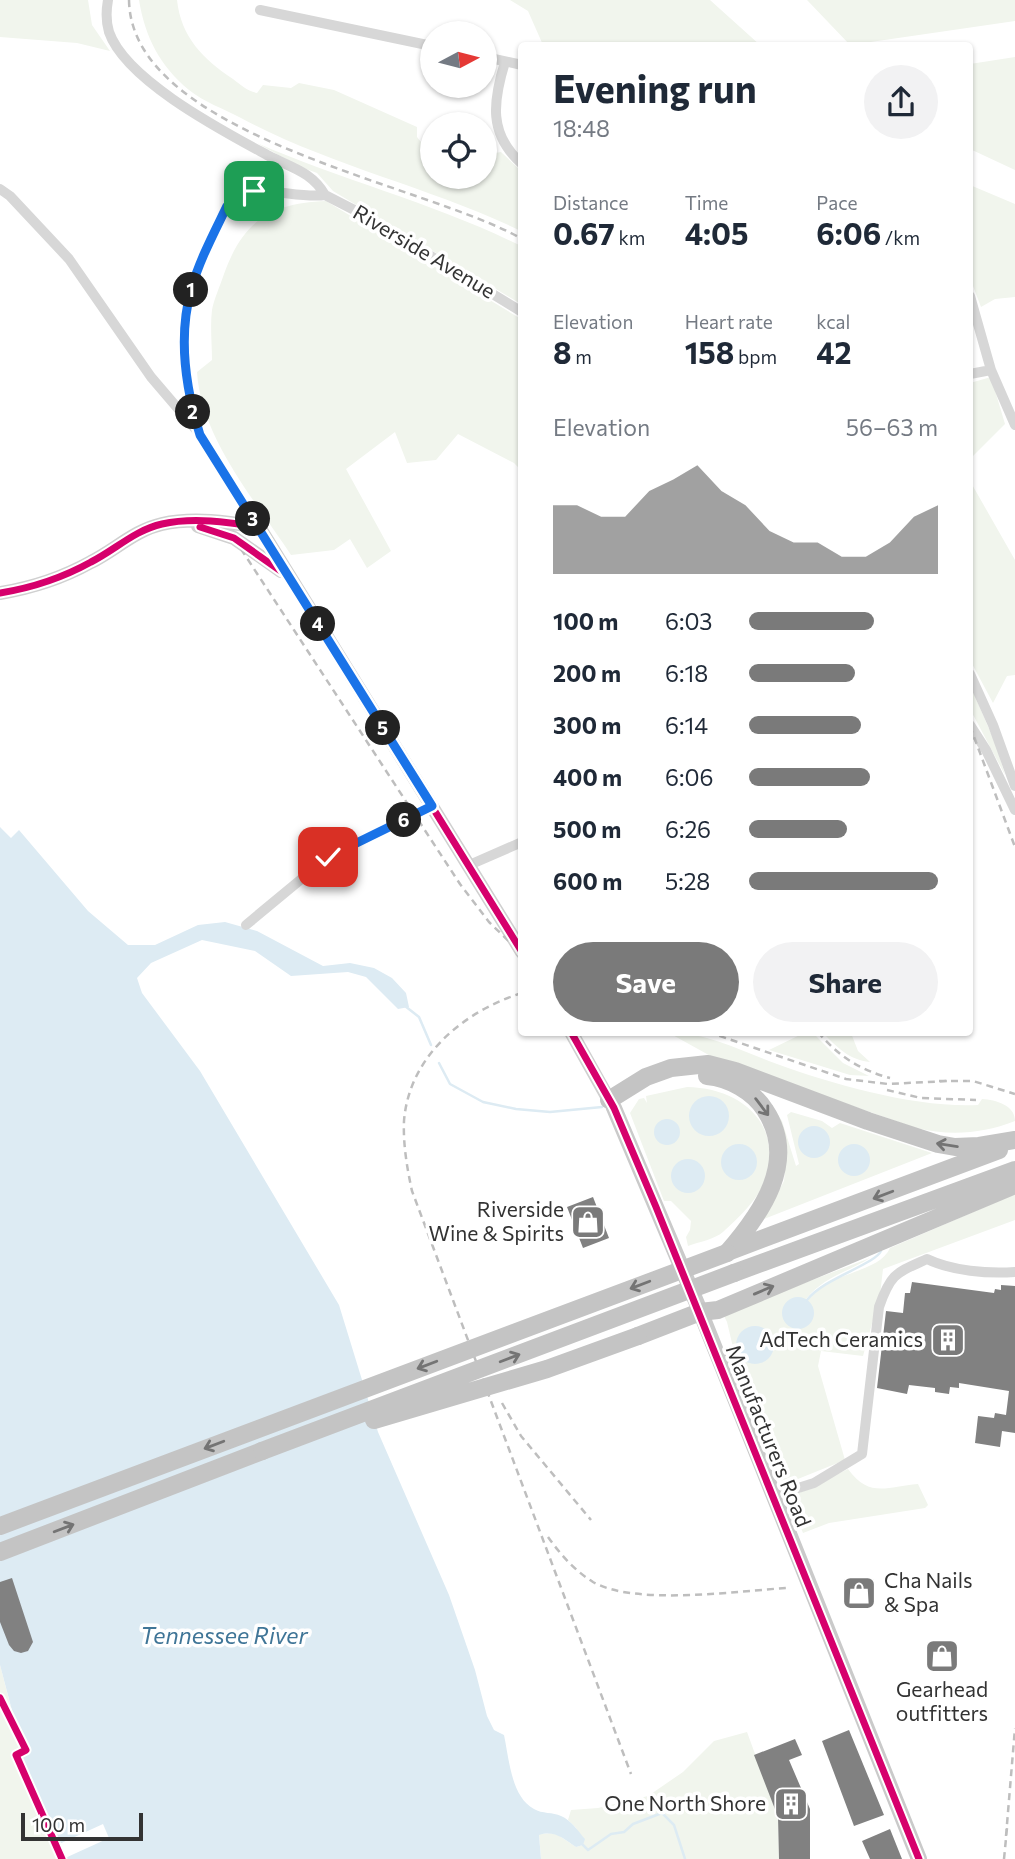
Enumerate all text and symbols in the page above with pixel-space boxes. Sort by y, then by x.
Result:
north arrow [420,21,497,98]
map controls [420,21,497,189]
text: Evening run [553,64,757,111]
button: share [864,65,938,139]
button: locate [420,112,497,189]
text: 18:48 [553,114,610,142]
pin [224,161,284,221]
icon: arrive [235,172,273,210]
text: Distance [553,191,629,214]
text: Time [685,191,728,214]
text: Pace [816,191,858,214]
street label: Riverside Avenue [349,198,500,303]
text: 0.67 [553,214,615,251]
text: 4:05 [685,214,748,251]
text: 6:06 [816,214,881,251]
text: km [615,226,645,249]
text: /km [881,226,920,249]
pin: 1 [174,272,208,308]
text: 1 [186,278,195,301]
text: Elevation [553,310,633,333]
text: Heart rate [685,310,773,333]
text: kcal [816,310,850,333]
text: 8 [553,333,572,370]
text: 158 [685,333,734,370]
text: 42 [816,333,852,370]
text: m [572,345,592,368]
text: bpm [734,345,777,368]
pin: 2 [176,394,210,430]
text: 2 [187,400,198,423]
text: Elevation [553,413,650,441]
text: 56–63 m [846,413,938,441]
pin: 3 [236,502,270,536]
text: 3 [247,507,258,530]
pin: 4 [300,606,336,642]
text: 100 m [553,607,618,635]
text: 6:03 [665,607,712,635]
text: 4 [312,612,323,635]
text: 200 m [553,659,621,687]
text: 6:18 [665,659,708,687]
pin: 5 [366,710,400,746]
text: 300 m [553,711,621,739]
text: 6:14 [665,711,708,739]
text: 5 [377,716,388,739]
text: 400 m [553,763,622,791]
text: 6:06 [665,763,713,791]
pin: 6 [386,802,422,838]
text: 6 [398,808,409,831]
text: 500 m [553,815,621,843]
text: 6:26 [665,815,711,843]
pin [298,827,358,887]
icon: check [309,838,347,876]
text: 600 m [553,867,622,895]
text: 5:28 [665,867,710,895]
button: Save [553,942,739,1022]
button: Share [753,942,938,1022]
one-way arrow [755,1098,770,1116]
one-way arrow [937,1138,959,1151]
one-way arrow [872,1189,894,1202]
place label: Riverside Wine & Spirits [429,1196,564,1245]
shop icon: Riverside Wine & Spirits [569,1203,607,1241]
one-way arrow [629,1280,651,1293]
one-way arrow [753,1283,774,1296]
building icon: AdTech Ceramics [929,1321,967,1359]
place label: AdTech Ceramics [759,1326,923,1351]
street label: Manufacturers Road [721,1341,817,1530]
one-way arrow [498,1350,520,1363]
one-way arrow [416,1360,438,1373]
one-way arrow [203,1440,225,1453]
one-way arrow [52,1520,74,1533]
place label: Cha Nails & Spa [884,1567,973,1616]
shop icon: Cha Nails & Spa [840,1574,878,1612]
water label: Tennessee River [140,1621,308,1649]
shop icon: Gearhead outfitters [923,1637,961,1675]
place label: Gearhead outfitters [896,1676,988,1725]
building icon: One North Shore [772,1785,810,1823]
place label: One North Shore [604,1790,766,1815]
scale bar [21,1810,144,1842]
text: 100 m [32,1813,85,1836]

